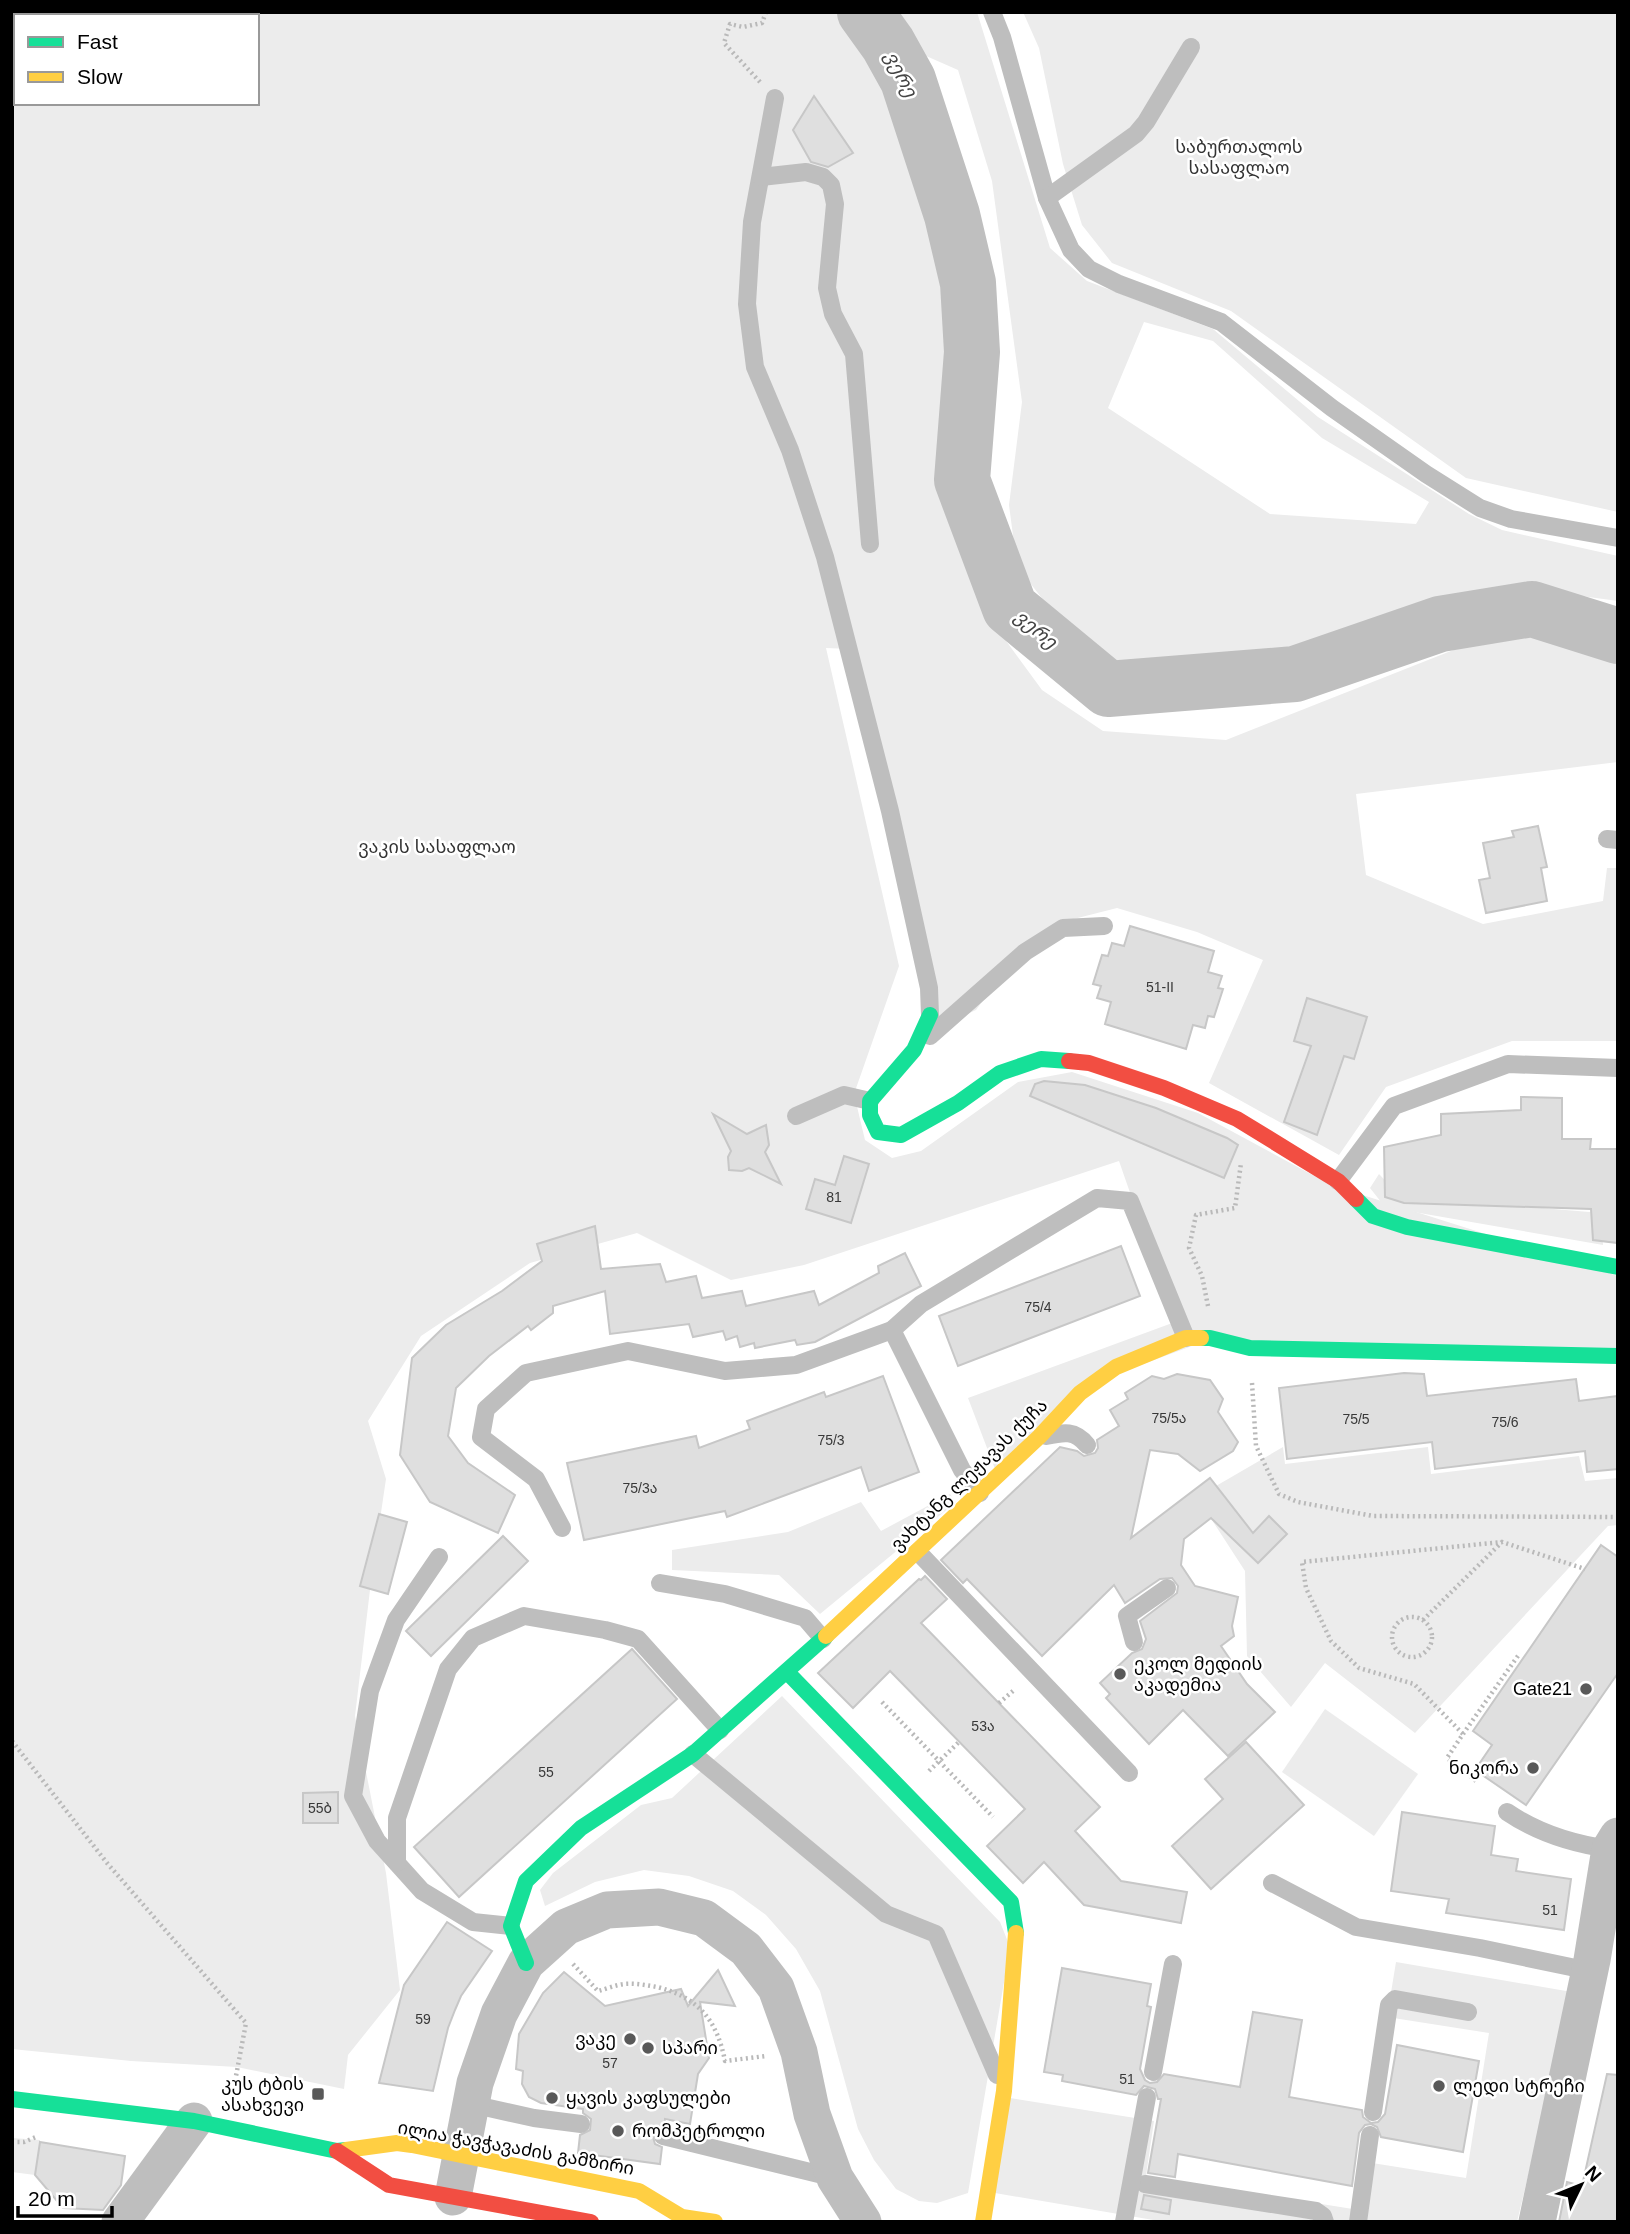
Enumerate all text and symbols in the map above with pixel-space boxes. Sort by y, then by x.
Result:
legend [14,14,259,105]
text: Fast [77,30,118,53]
water label: ვერე [880,48,922,102]
text: Slow [77,65,123,88]
park label: საბურთალოს სასაფლაო [1175,137,1303,179]
water label: ვერე [1010,605,1062,654]
park label: ვაკის სასაფლაო [358,837,516,858]
house number: 51-II [1146,979,1174,995]
house number: 81 [826,1189,842,1205]
house number: 75/4 [1024,1299,1052,1315]
street label: ვახტანგ ლეჟავას ქუჩა [887,1395,1052,1556]
house number: 75/5ა [1152,1410,1186,1426]
house number: 75/5 [1342,1411,1370,1427]
house number: 75/6 [1491,1414,1519,1430]
house number: 75/3 [817,1432,845,1448]
house number: 75/3ა [623,1480,657,1496]
place label: ეკოლ მედიის აკადემია [1134,1654,1262,1696]
marker: ეკოლ მედიის აკადემია [1112,1666,1128,1682]
place label: Gate21 [1513,1679,1572,1699]
marker: Gate21 [1578,1681,1594,1697]
house number: 53ა [971,1718,995,1734]
place label: ნიკორა [1449,1758,1519,1779]
marker: ნიკორა [1525,1760,1541,1776]
house number: 55 [538,1764,554,1780]
house number: 55ბ [308,1800,332,1816]
house number: 51 [1542,1902,1558,1918]
house number: 59 [415,2011,431,2027]
place label: ვაკე [575,2029,616,2050]
marker: ვაკე [622,2031,638,2047]
place label: სპარი [662,2038,718,2058]
marker: სპარი [640,2040,656,2056]
house number: 57 [602,2055,618,2071]
house number: 51 [1119,2071,1135,2087]
place label: კუს ტბის ასახვევი [221,2074,304,2116]
place label: ლედი სტრეჩი [1453,2076,1585,2097]
marker: ლედი სტრეჩი [1431,2078,1447,2094]
marker: კუს ტბის ასახვევი [310,2086,326,2102]
place label: ყავის კაფსულები [566,2088,731,2109]
marker: ყავის კაფსულები [544,2090,560,2106]
street label: ილია ჭავჭავაძის გამზირი [396,2117,636,2180]
place label: რომპეტროლი [632,2121,765,2142]
marker: რომპეტროლი [610,2123,626,2139]
north arrow [1546,2150,1616,2220]
text: N [1581,2162,1605,2186]
scale bar [18,2174,112,2218]
text: 20 m [28,2187,75,2210]

